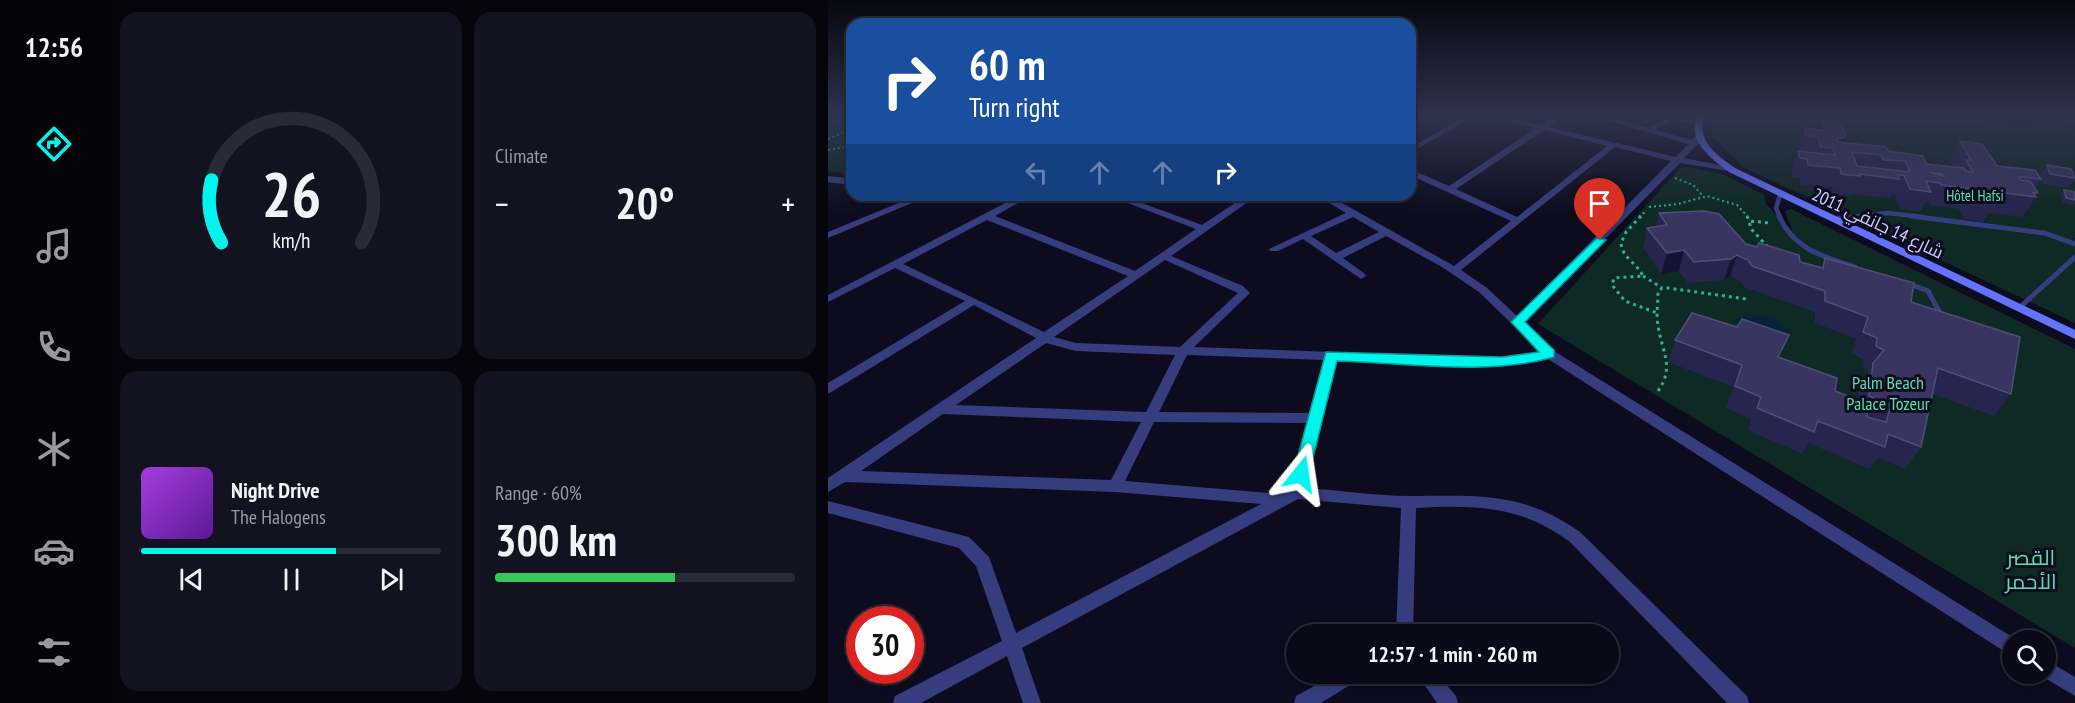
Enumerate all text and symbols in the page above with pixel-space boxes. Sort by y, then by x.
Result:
text: 12:56 [25,30,83,64]
text: 60 m [969,37,1046,92]
icon: right [870,42,948,120]
text: Turn right [969,90,1060,124]
icon: directions [33,123,75,165]
text: Climate [495,143,548,169]
text: 26 [261,153,321,234]
icon: left [1020,156,1053,189]
icon: ahead [1083,156,1116,189]
icon: ahead [1146,156,1179,189]
icon: right [1209,156,1242,189]
text: 20° [615,173,675,231]
pin [1574,178,1625,240]
text: − [495,182,509,225]
text: + [781,182,795,225]
street label: شارع 14 جانفي 2011 [1807,182,1947,266]
park label: Hôtel Hafsi [1946,186,2004,205]
icon: arrive [1583,187,1616,220]
icon: music [33,225,75,267]
text: km/h [272,226,310,254]
icon: phone [33,326,75,368]
park label: Palm Beach Palace Tozeur [1846,371,1930,415]
icon: climate [33,428,75,470]
position arrow [1269,442,1333,506]
text: Night Drive [231,476,320,504]
text: Range · 60% [495,480,582,506]
text: The Halogens [231,504,326,530]
text: 300 km [495,510,617,568]
icon: car [33,530,75,572]
park label: القصر الأحمر [2004,544,2057,595]
icon: previous [175,563,208,596]
icon: pause [275,563,308,596]
icon: next [375,563,408,596]
speed limit sign: 30 [846,606,924,684]
map controls [2002,630,2056,684]
button: search [2002,630,2056,684]
icon: filters [33,631,75,673]
text: 12:57 · 1 min · 260 m [1368,640,1537,668]

